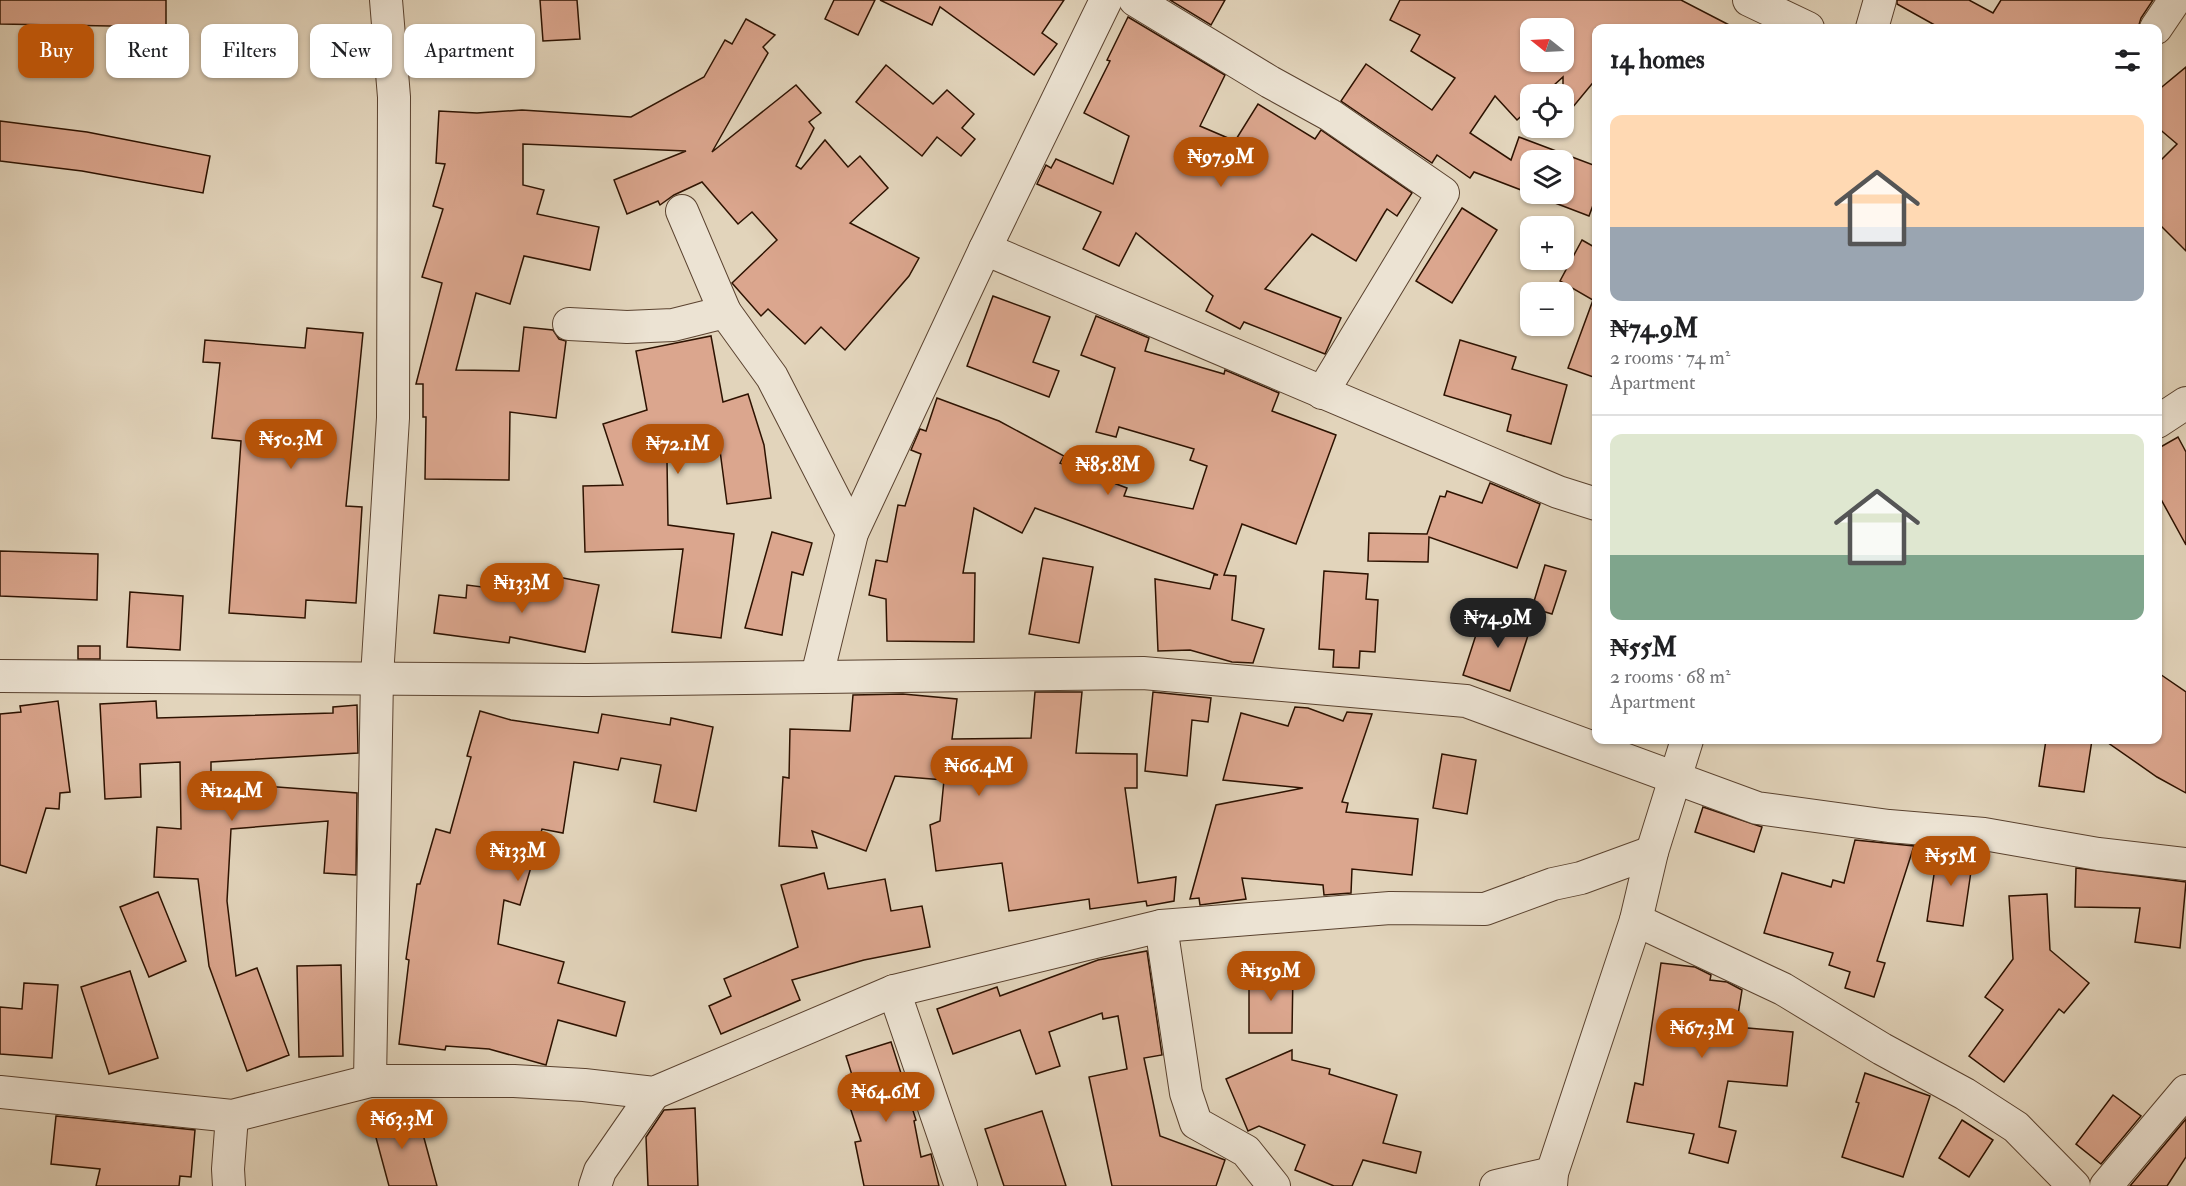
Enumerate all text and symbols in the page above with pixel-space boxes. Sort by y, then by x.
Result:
north arrow [1520,18,1574,72]
map controls [1520,18,1574,336]
chip: Buy [18,24,94,78]
chip: Rent [106,24,189,78]
chip: Filters [201,24,298,78]
chip: New [310,24,392,78]
chip: Apartment [404,24,535,78]
text: 14 homes [1610,44,1705,76]
icon: filters [2111,44,2144,77]
button: locate [1520,84,1574,138]
pin: ₦97.9M [1172,137,1270,188]
text: ₦97.9M [1188,144,1254,169]
button: layers [1520,150,1574,204]
icon: home [1823,154,1931,262]
button: + [1520,216,1574,270]
button: − [1520,282,1574,336]
text: ₦74.9M [1610,313,1698,345]
text: 2 rooms · 74 m² [1610,345,1731,370]
text: Apartment [1610,370,1695,395]
pin: ₦50.3M [242,419,340,470]
pin: ₦72.1M [629,424,727,475]
text: ₦50.3M [259,426,323,451]
text: ₦72.1M [646,431,710,456]
pin: ₦85.8M [1059,445,1157,496]
text: ₦85.8M [1076,452,1140,477]
icon: home [1823,473,1931,581]
pin: ₦133M [480,563,564,614]
text: ₦133M [494,570,550,595]
pin: ₦74.9M [1449,598,1547,649]
text: ₦74.9M [1464,605,1532,630]
text: ₦55M [1610,632,1677,664]
text: 2 rooms · 68 m² [1610,664,1731,689]
text: Apartment [1610,689,1695,714]
pin: ₦66.4M [930,746,1028,797]
text: ₦66.4M [945,753,1013,778]
pin: ₦124M [190,771,274,822]
text: ₦124M [201,778,263,803]
pin: ₦133M [476,831,560,882]
pin: ₦55M [1915,836,1987,887]
text: ₦133M [490,838,546,863]
text: ₦55M [1925,843,1977,868]
pin: ₦159M [1229,951,1313,1002]
text: ₦159M [1241,958,1301,983]
pin: ₦67.3M [1653,1008,1751,1059]
text: ₦67.3M [1670,1015,1734,1040]
pin: ₦64.6M [837,1072,935,1123]
text: ₦64.6M [851,1079,921,1104]
pin: ₦63.3M [353,1099,451,1150]
text: ₦63.3M [370,1106,434,1131]

